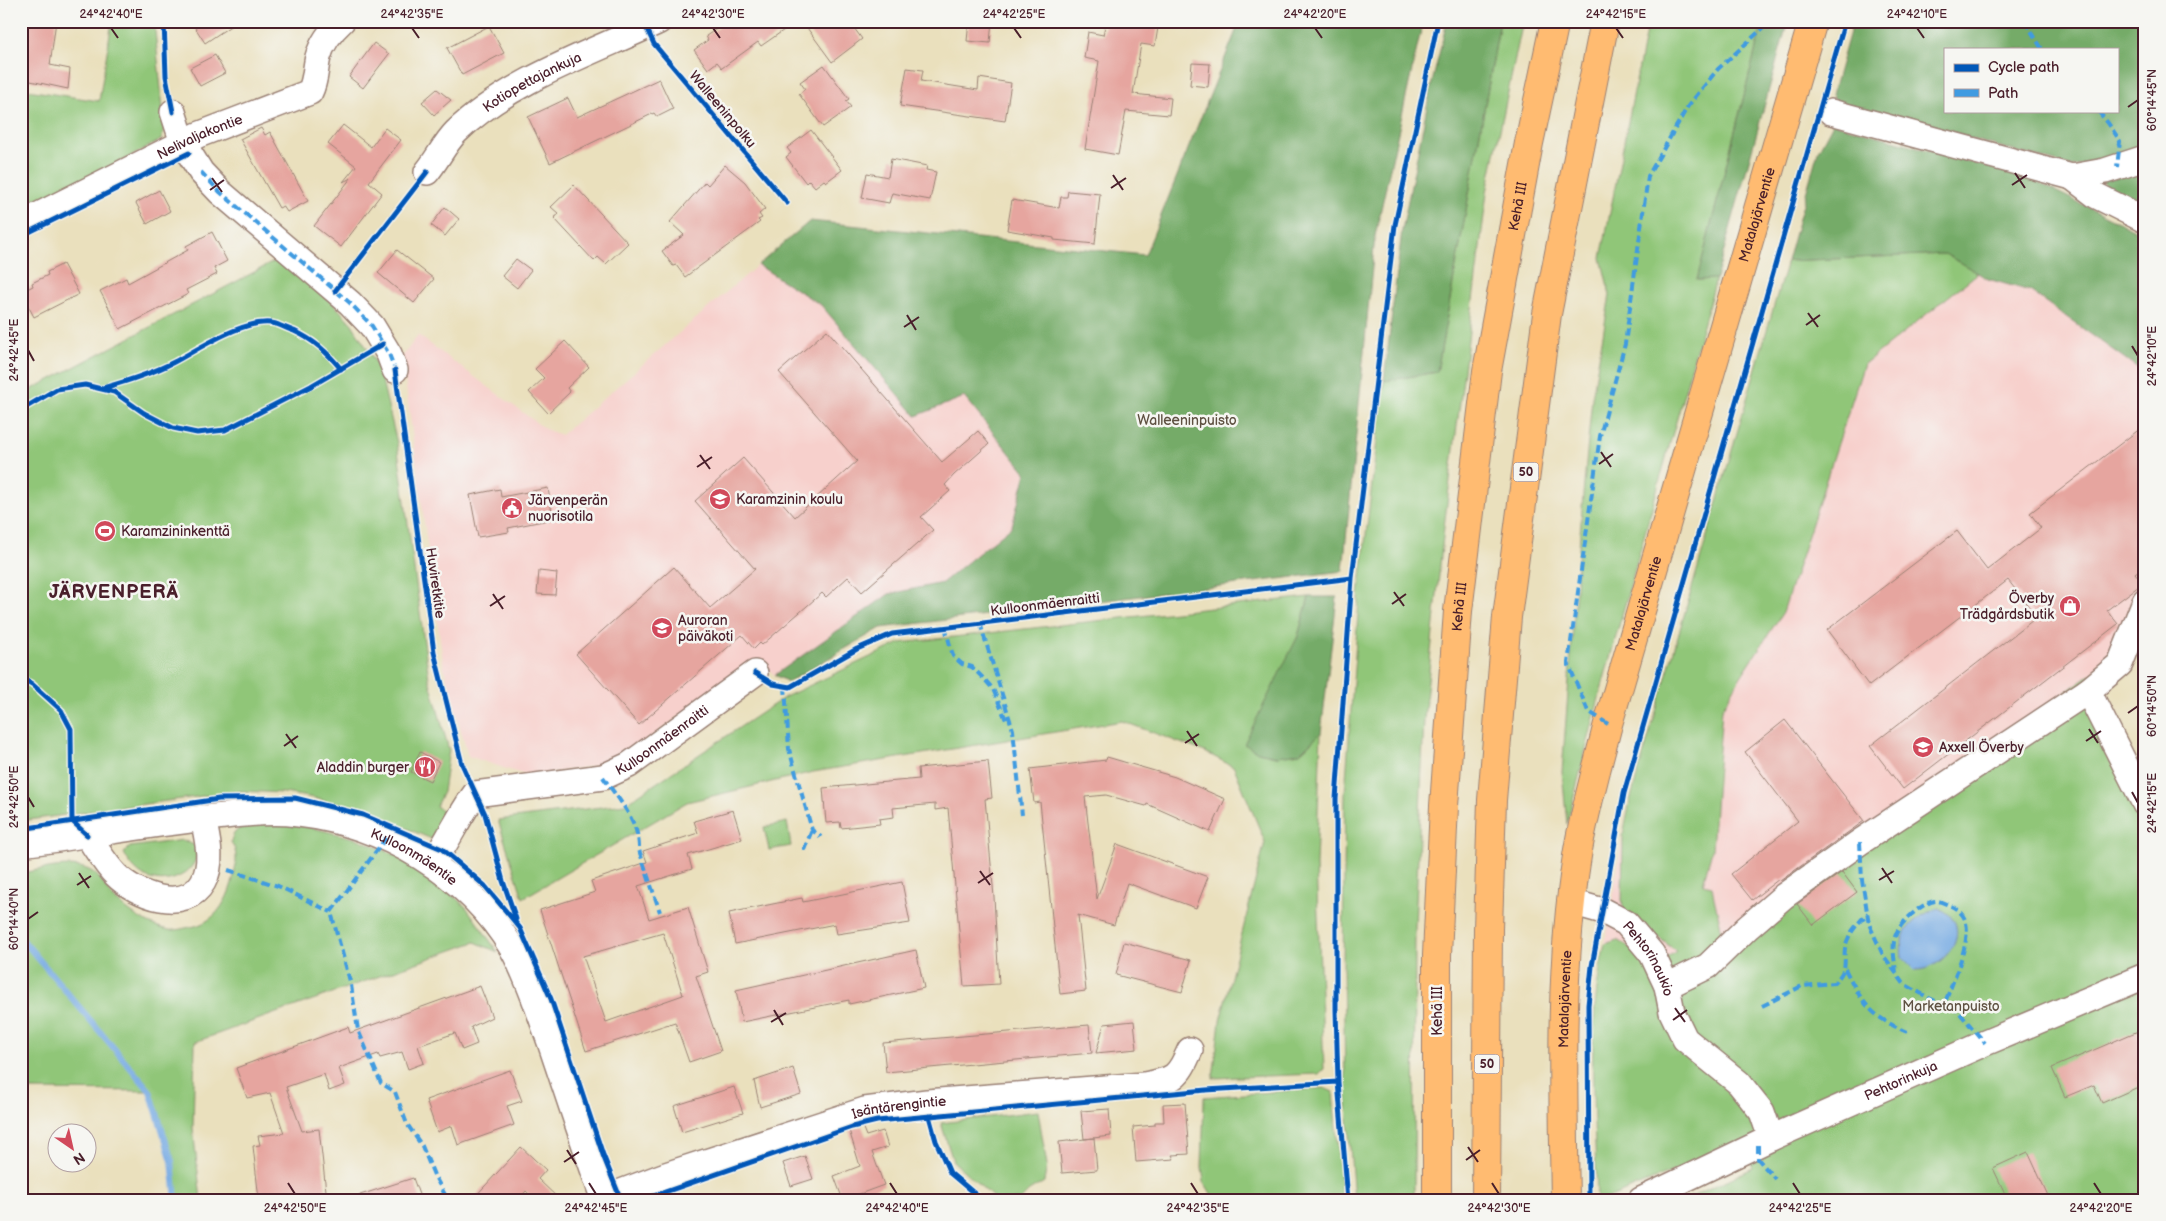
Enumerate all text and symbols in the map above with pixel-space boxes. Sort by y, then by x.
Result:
text: 24°42'40"E [79,7,143,22]
text: 24°42'35"E [380,7,444,22]
text: 24°42'30"E [681,7,745,22]
text: 24°42'25"E [983,7,1045,22]
text: 24°42'20"E [1284,7,1347,22]
text: 24°42'15"E [1586,7,1646,22]
text: 24°42'10"E [1887,7,1947,22]
legend [1944,48,2118,112]
street label: Kotiopettajankuja [479,49,584,116]
text: Cycle path [1988,58,2059,77]
street label: Walleeninpolku [685,67,760,151]
text: 60°14'45"N [2145,69,2160,131]
text: Path [1988,84,2018,103]
street label: Nelivaljakontie [154,111,245,163]
street label: Matalajärventie [1735,165,1779,264]
street label: Kehä III [1505,180,1531,232]
text: 24°42'45"E [7,318,22,381]
text: 24°42'10"E [2145,326,2160,386]
park label: Walleeninpuisto [1137,412,1237,429]
road number: 50 [1514,462,1538,482]
school or university icon: Karamzinin koulu [708,487,732,511]
place label: Karamzinin koulu [736,491,843,508]
place label: Järvenperän nuorisotila [528,492,608,525]
public building icon: Järvenperän nuorisotila [500,496,524,520]
sports icon: Karamzininkenttä [93,519,117,543]
place label: Karamzininkenttä [121,523,230,540]
street label: Huviretkitie [422,547,449,620]
street label: Matalajärventie [1622,554,1666,653]
district label: JÄRVENPERÄ [49,580,179,604]
street label: Kehä III [1449,581,1470,632]
street label: Kulloonmäenraitti [989,589,1101,620]
place label: Överby Trädgårdsbutik [1960,589,2055,623]
shop icon: Överby Trädgårdsbutik [2058,594,2082,618]
place label: Auroran päiväkoti [678,612,733,645]
school or university icon: Auroran päiväkoti [650,616,674,640]
text: 60°14'50"N [2145,675,2160,737]
street label: Kulloonmäenraitti [613,702,712,779]
school or university icon: Axxell Överby [1911,735,1935,759]
place label: Axxell Överby [1939,738,2024,756]
restaurant icon: Aladdin burger [413,755,437,779]
place label: Aladdin burger [317,759,410,776]
text: 24°42'50"E [7,766,22,828]
text: 24°42'15"E [2145,773,2160,833]
street label: Kulloonmäentie [368,825,461,889]
text: 60°14'40"N [7,888,22,950]
street label: Pehtorinaukio [1619,918,1677,998]
street label: Matalajärventie [1555,950,1576,1048]
street label: Kehä III [1429,986,1446,1036]
park label: Marketanpuisto [1902,998,2000,1015]
road number: 50 [1474,1054,1500,1074]
street label: Pehtorinkuja [1862,1057,1940,1105]
street label: Isäntärengintie [850,1093,947,1123]
north arrow [48,1124,98,1174]
text: N [70,1148,88,1168]
text: 24°42'50"E [264,1201,326,1216]
text: 24°42'45"E [565,1201,628,1216]
text: 24°42'40"E [865,1201,929,1216]
text: 24°42'35"E [1166,1201,1230,1216]
text: 24°42'30"E [1467,1201,1531,1216]
text: 24°42'25"E [1769,1201,1831,1216]
text: 24°42'20"E [2070,1201,2133,1216]

